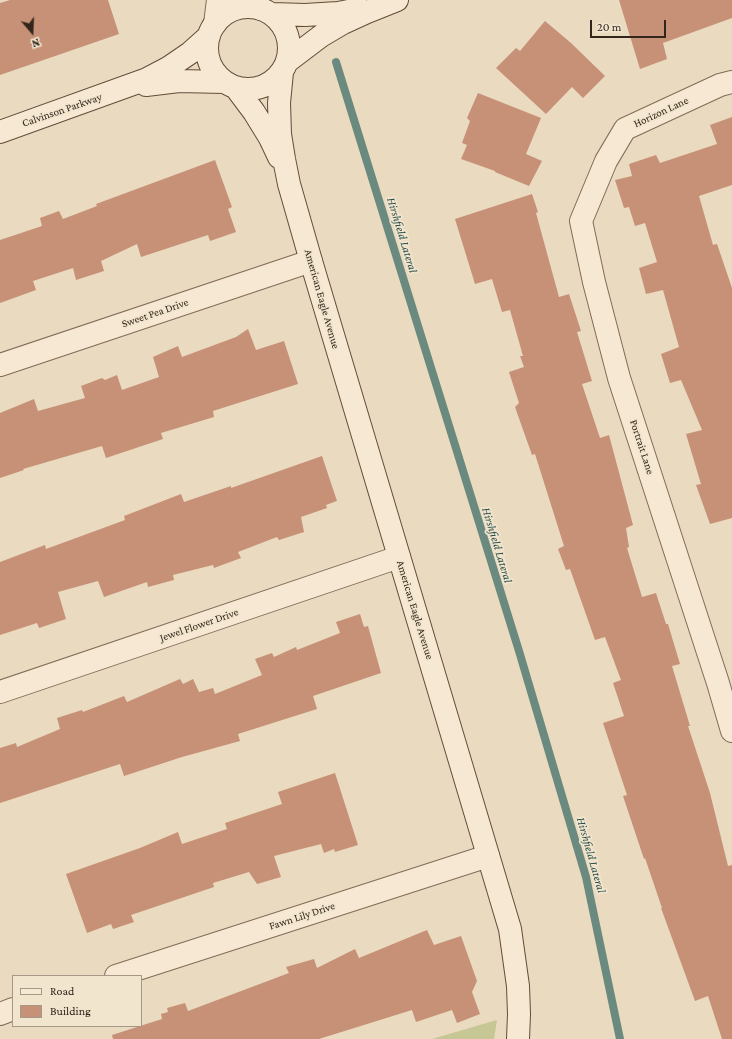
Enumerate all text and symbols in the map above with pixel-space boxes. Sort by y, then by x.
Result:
north arrow [12,12,52,52]
scale bar [592,12,668,38]
text: 20 m [597,20,621,34]
text: N [30,36,41,50]
street label: Calvinson Parkway [20,90,104,130]
street label: Horizon Lane [632,94,690,130]
water label: Hirshfield Lateral [384,196,420,274]
street label: American Eagle Avenue [301,248,343,350]
street label: Sweet Pea Drive [120,295,190,331]
street label: Portrait Lane [627,418,657,476]
water label: Hirshfield Lateral [479,506,515,584]
street label: American Eagle Avenue [394,559,436,661]
street label: Jewel Flower Drive [158,605,240,645]
water label: Hirshfield Lateral [573,815,609,895]
street label: Fawn Lily Drive [267,899,337,933]
legend [12,975,142,1027]
text: Road [50,984,74,998]
text: Building [50,1004,91,1018]

